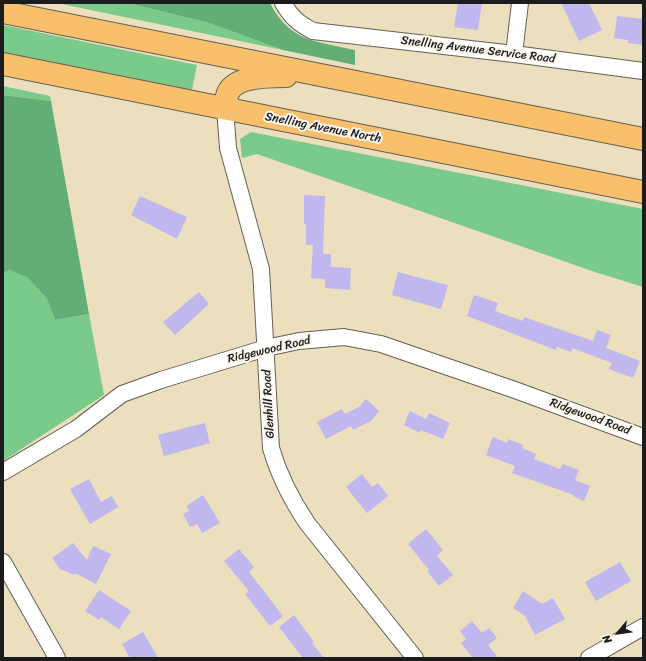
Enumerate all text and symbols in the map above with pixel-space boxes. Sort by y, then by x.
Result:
street label: Snelling Avenue Service Road [400,33,556,67]
street label: Snelling Avenue North [264,110,382,146]
street label: Ridgewood Road [226,333,312,367]
street label: Glenhill Road [260,369,278,439]
street label: Ridgewood Road [548,396,632,438]
north arrow [598,613,638,653]
text: N [597,631,617,647]

